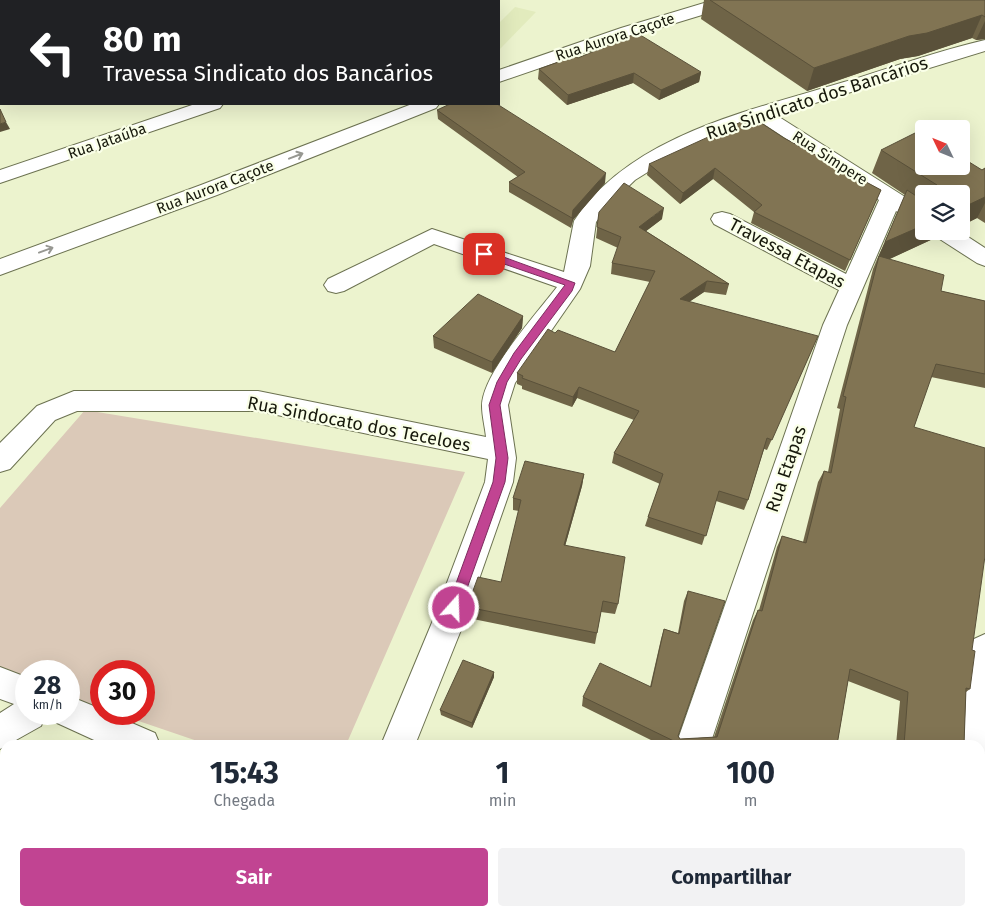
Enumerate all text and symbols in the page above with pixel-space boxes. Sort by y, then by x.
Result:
street label: Rua Aurora Caçote [553,9,677,65]
text: 80 m [103,18,182,60]
icon: left [20,20,85,85]
street label: Rua Sindicato dos Bancários [703,52,931,144]
text: Travessa Sindicato dos Bancários [103,60,433,87]
street label: Rua Jataúba [65,119,149,163]
north arrow [915,120,970,175]
map controls [915,120,970,240]
street label: Rua Simpere [789,127,871,189]
one-way arrow [288,151,303,160]
street label: Rua Aurora Caçote [154,156,276,218]
button: layers [915,185,970,240]
street label: Travessa Etapas [725,213,849,293]
pin [463,233,505,275]
icon: arrive [470,240,498,268]
one-way arrow [38,245,53,254]
street label: Rua Sindocato dos Teceloes [246,392,472,456]
street label: Rua Etapas [761,423,811,515]
position arrow [427,581,479,633]
speed limit sign: 30 [90,660,155,725]
text: 28 [34,671,61,701]
text: km/h [33,698,62,712]
text: 15:43 [210,755,279,791]
text: 1 [496,755,509,791]
text: 100 [726,755,775,791]
text: Chegada [213,791,275,810]
text: min [489,791,516,810]
text: m [744,791,758,810]
button: Sair [20,848,488,906]
button: Compartilhar [498,848,965,906]

